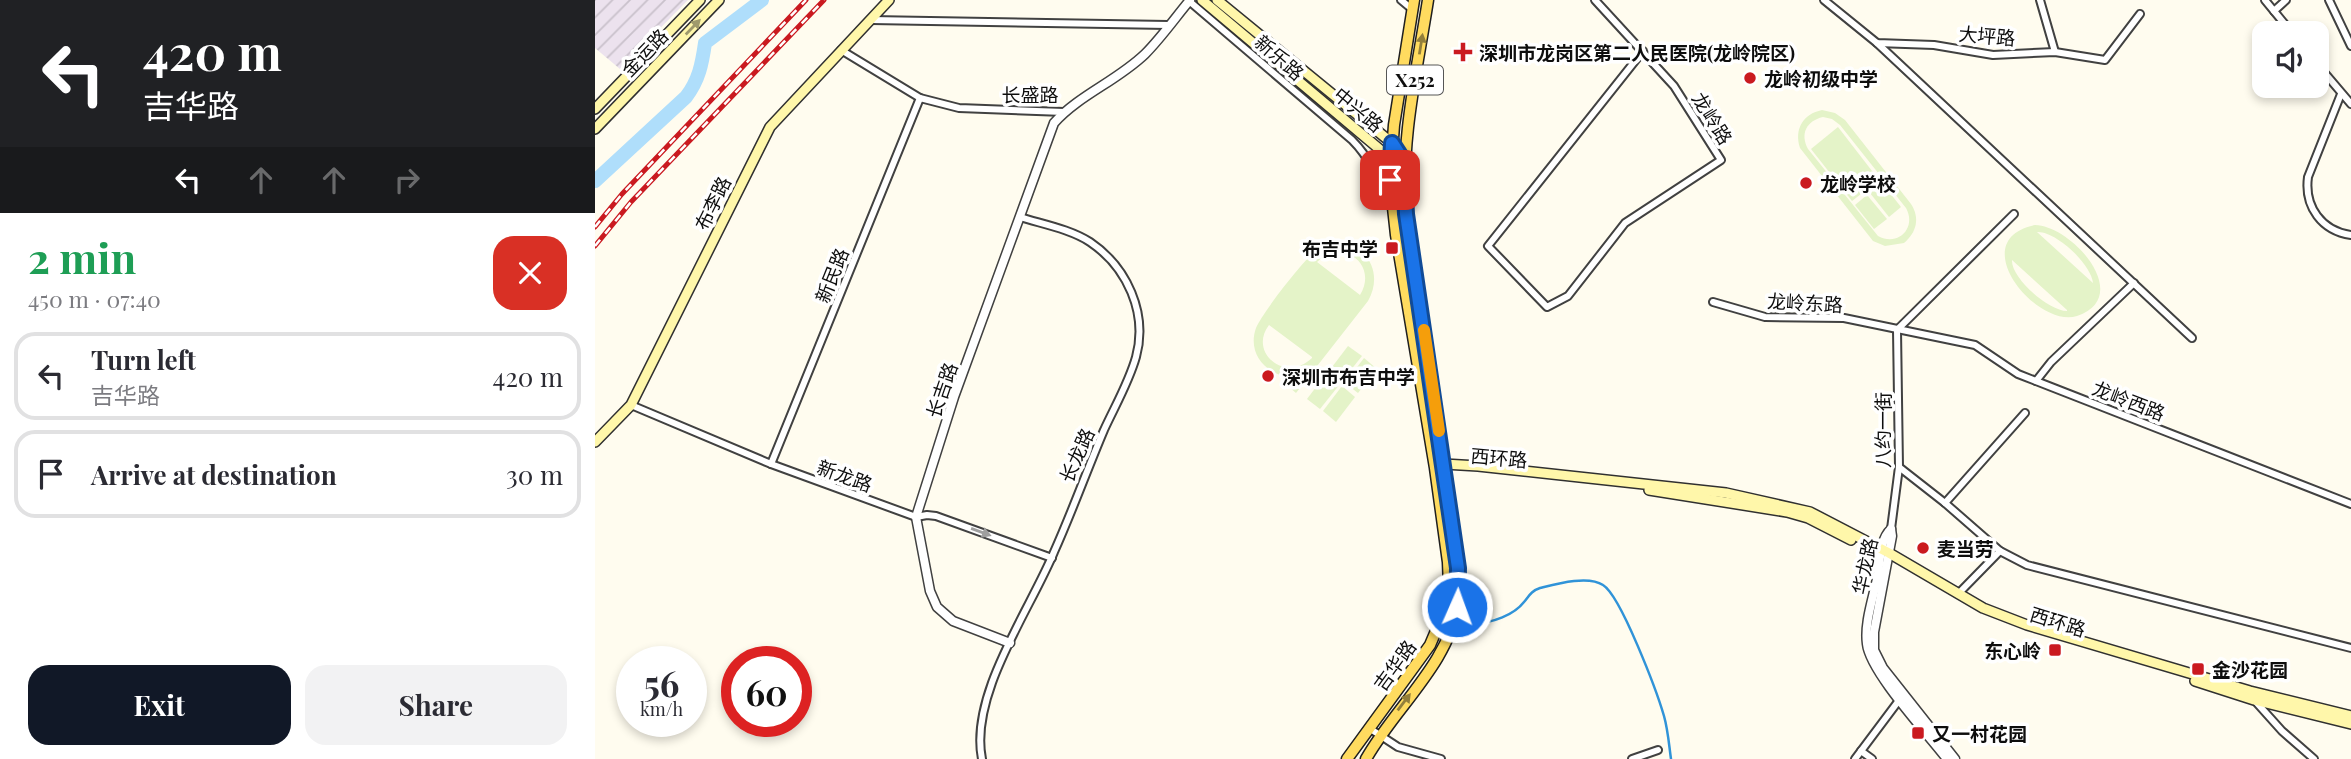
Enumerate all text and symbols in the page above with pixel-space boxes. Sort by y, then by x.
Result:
text: 420 m [143,18,282,83]
one-way arrow [685,18,702,35]
street label: 大坪路 [1957,20,2017,50]
map controls [2252,21,2329,98]
button: sound [2252,21,2329,98]
street label: 金运路 [615,22,673,82]
icon: left [28,28,119,119]
street label: 新乐路 [1250,28,1310,86]
one-way arrow [1416,33,1427,55]
place label: 深圳市龙岗区第二人民医院(龙岭院区) [1479,39,1795,65]
marker: 深圳市龙岗区第二人民医院(龙岭院区) [1453,42,1473,62]
place label: 龙岭初级中学 [1764,65,1878,91]
road number: X252 [1387,66,1443,94]
marker: 龙岭初级中学 [1742,70,1758,86]
street label: 长盛路 [1001,81,1059,107]
street label: 中兴路 [1329,81,1389,137]
text: 吉华路 [143,83,239,126]
street label: 龙岭路 [1687,87,1739,149]
pin [1360,150,1420,210]
icon: left [169,161,207,199]
icon: ahead [242,161,280,199]
icon: ahead [315,161,353,199]
icon: right [388,161,426,199]
icon: arrive [1371,161,1409,199]
place label: 龙岭学校 [1820,170,1896,196]
street label: 布李路 [688,172,736,234]
marker: 龙岭学校 [1798,175,1814,191]
text: 2 min [28,229,136,285]
place label: 布吉中学 [1302,235,1378,261]
button: close [493,236,567,310]
marker: 布吉中学 [1384,240,1400,256]
street label: 新民路 [808,244,854,306]
text: 450 m · 07:40 [28,283,161,314]
street label: 龙岭东路 [1766,287,1844,317]
text: Turn left [91,342,196,377]
icon: left [32,357,70,395]
text: 420 m [493,359,563,394]
street label: 长吉路 [919,359,963,421]
place label: 深圳市布吉中学 [1282,363,1415,389]
marker: 深圳市布吉中学 [1260,368,1276,384]
street label: 龙岭西路 [2089,374,2169,426]
text: 吉华路 [91,379,160,410]
street label: 八约一街 [1869,392,1895,468]
street label: 长龙路 [1053,424,1099,486]
street label: 西环路 [1469,442,1529,472]
street label: 新龙路 [814,453,876,497]
icon: arrive [32,455,70,493]
text: Arrive at destination [91,457,337,492]
text: 30 m [506,457,563,492]
one-way arrow [970,527,991,538]
street label: 华龙路 [1845,535,1883,597]
place label: 麦当劳 [1937,535,1994,561]
marker: 麦当劳 [1915,540,1931,556]
position arrow [1420,570,1494,644]
street label: 西环路 [2027,600,2089,642]
street label: 吉华路 [1367,634,1421,696]
place label: 东心岭 [1984,637,2041,663]
marker: 东心岭 [2047,642,2063,658]
speed limit sign: 60 [721,646,812,737]
place label: 金沙花园 [2212,656,2288,682]
text: 56 [644,659,679,706]
marker: 金沙花园 [2190,661,2206,677]
button: Exit [28,665,291,745]
button: Share [305,665,567,745]
one-way arrow [1397,693,1411,712]
text: km/h [640,697,683,721]
place label: 又一村花园 [1932,720,2027,746]
marker: 又一村花园 [1910,725,1926,741]

